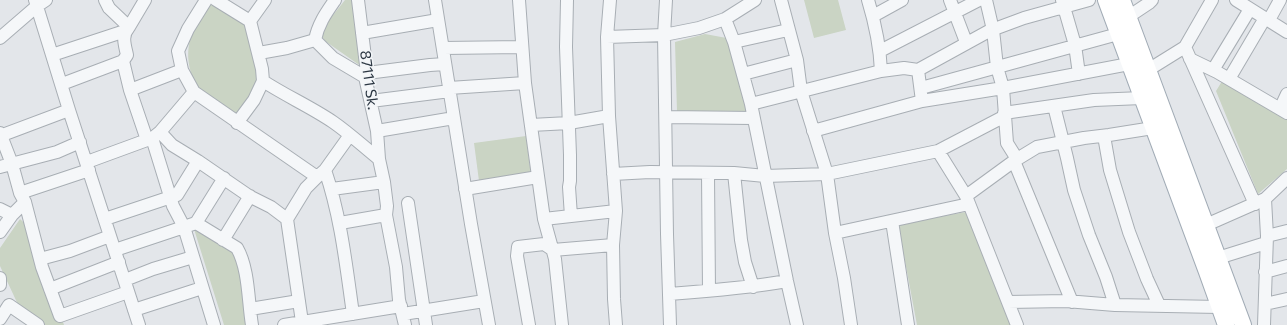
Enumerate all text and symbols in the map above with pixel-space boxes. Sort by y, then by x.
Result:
street label: 87111 Sk. [356,49,382,111]

